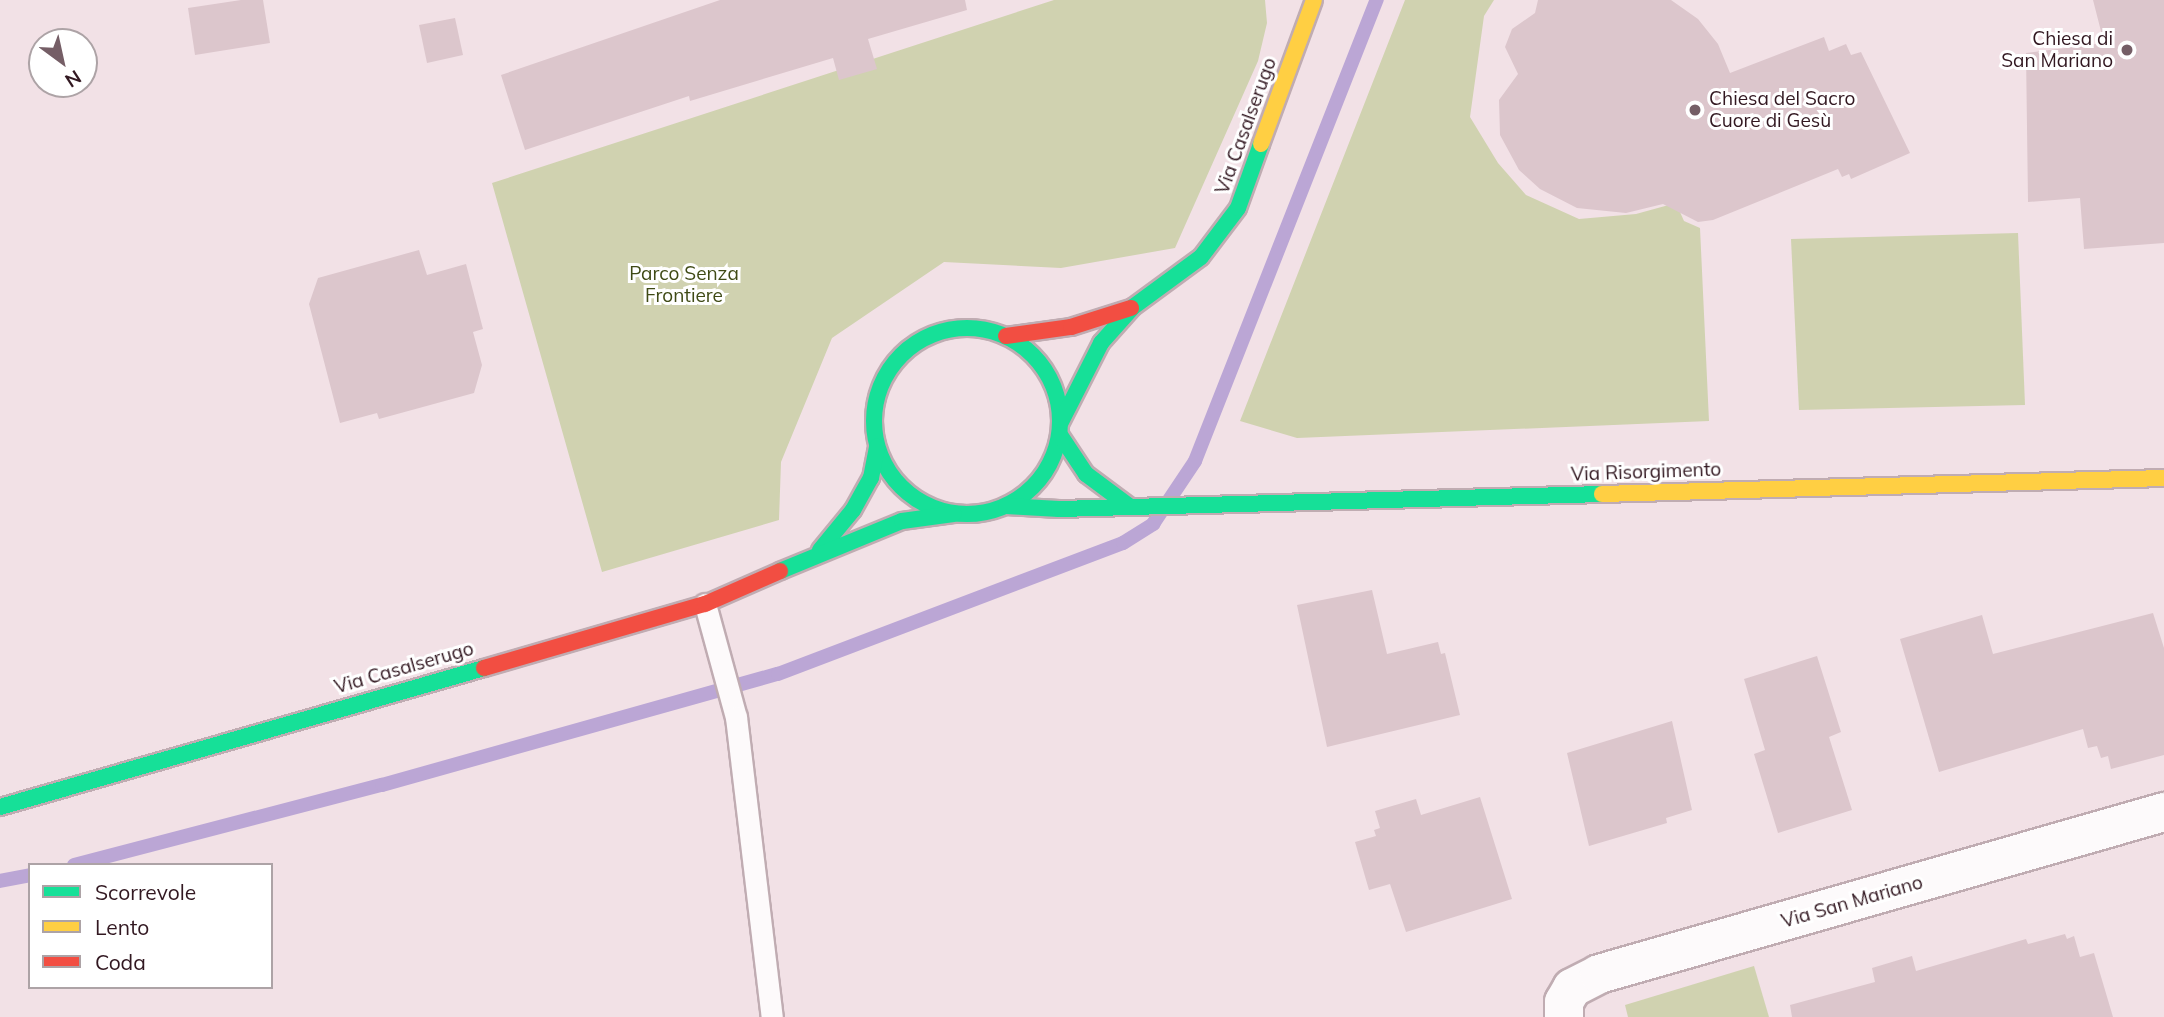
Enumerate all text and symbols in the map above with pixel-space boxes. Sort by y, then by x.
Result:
north arrow [28,28,98,98]
place label: Chiesa di San Mariano [2001,28,2113,72]
marker: Chiesa di San Mariano [2119,42,2135,58]
street label: Via Casalserugo [1211,55,1281,197]
text: N [61,65,86,93]
place label: Chiesa del Sacro Cuore di Gesù [1709,88,1855,132]
marker: Chiesa del Sacro Cuore di Gesù [1687,102,1703,118]
park label: Parco Senza Frontiere [629,263,739,307]
street label: Via Risorgimento [1570,458,1722,486]
street label: Via Casalserugo [332,637,476,699]
legend [28,863,273,989]
street label: Via San Mariano [1779,871,1925,933]
text: Scorrevole [95,879,196,905]
text: Lento [95,914,149,940]
text: Coda [95,949,146,975]

